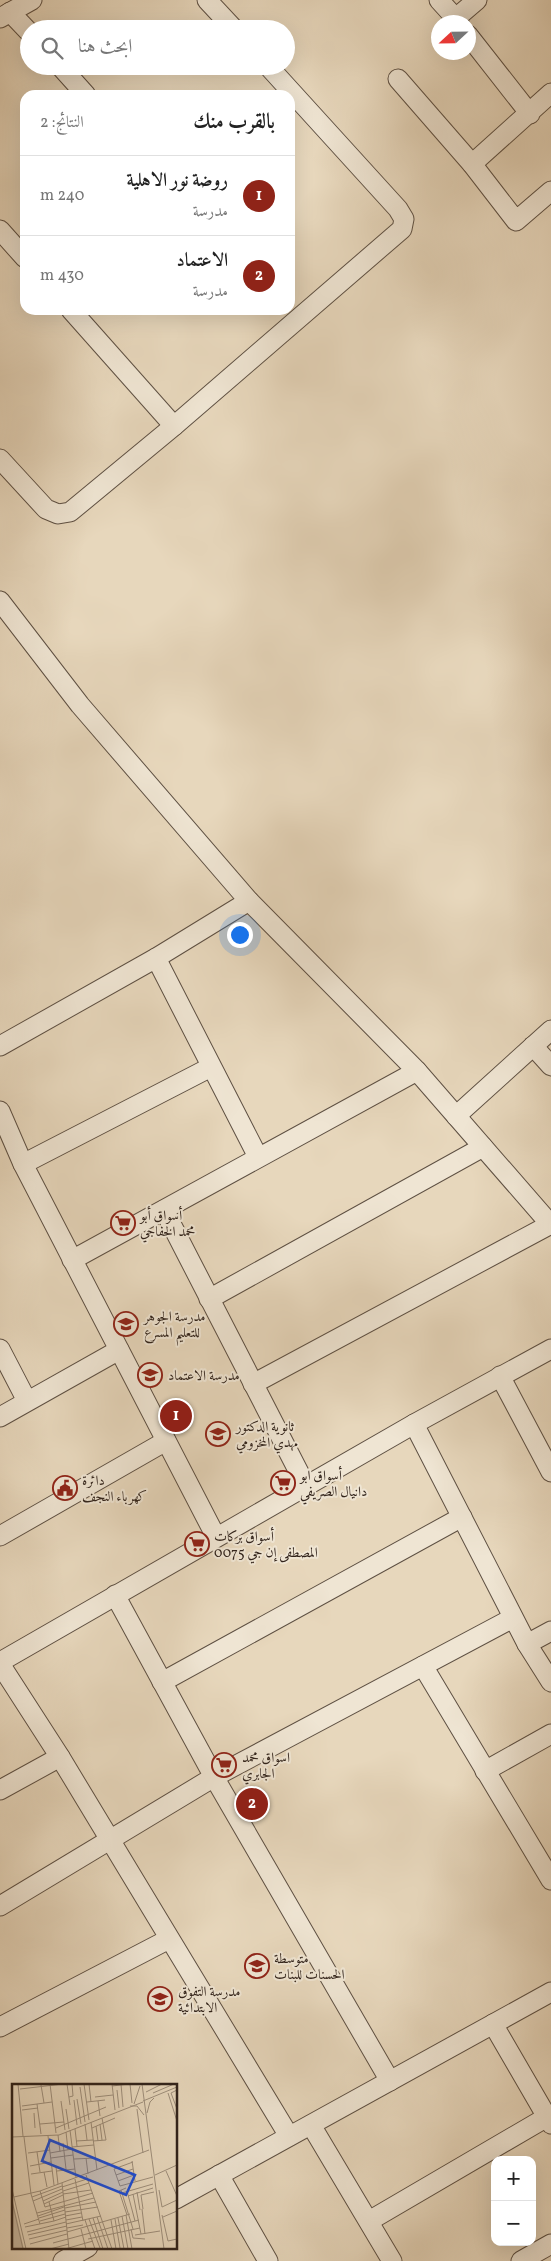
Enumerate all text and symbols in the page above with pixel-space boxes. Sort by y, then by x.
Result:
north arrow [431,15,476,60]
search box [20,20,295,75]
icon: search [38,34,66,62]
text: ابحث هنا [78,34,132,60]
text: بالقرب منك [193,108,275,137]
text: النتائج: 2 [40,112,84,134]
text: روضة نور الاهلية [127,168,228,194]
text: 240 m [40,185,84,207]
text: 1 [256,185,262,207]
text: مدرسة [193,201,228,223]
text: الاعتماد [176,248,228,274]
text: 430 m [40,265,84,287]
text: 2 [255,265,263,287]
text: مدرسة [193,281,228,303]
your location [227,922,253,948]
place label: أسواق أبو محمد الخفاجي [138,1205,195,1243]
supermarket icon: أسواق أبو محمد الخفاجي [110,1210,136,1236]
place label: مدرسة الجوهر للتعليم المسرع [142,1308,206,1346]
school or university icon: مدرسة الجوهر للتعليم المسرع [113,1311,139,1337]
school or university icon: مدرسة الاعتماد [137,1362,163,1388]
place label: مدرسة الاعتماد [168,1367,240,1386]
pin: 1 [160,1397,192,1435]
place label: ثانوية الدكتور مهدي المخزومي [234,1418,298,1454]
school or university icon: ثانوية الدكتور مهدي المخزومي [205,1421,231,1447]
place label: أسواق ابو دانيال الصريفي [298,1465,367,1505]
supermarket icon: أسواق ابو دانيال الصريفي [270,1470,296,1496]
place label: دائرة كهرباء النجف [82,1472,147,1507]
public building icon: دائرة كهرباء النجف [52,1475,78,1501]
place label: أسواق بركات المصطفی إن جي 0075 [214,1526,318,1564]
supermarket icon: أسواق بركات المصطفی إن جي 0075 [184,1531,210,1557]
place label: اسواق محمد الجابري [242,1749,290,1785]
supermarket icon: اسواق محمد الجابري [211,1752,237,1778]
pin: 2 [236,1785,268,1823]
place label: متوسطة الحسنات للبنات [274,1950,345,1985]
school or university icon: متوسطة الحسنات للبنات [244,1953,270,1979]
place label: مدرسة التفوق الابتدائية [178,1983,240,2018]
school or university icon: مدرسة التفوق الابتدائية [147,1986,173,2012]
inset map [12,2084,178,2248]
map controls [491,2156,536,2246]
button: + [491,2156,536,2201]
button: − [491,2201,536,2246]

